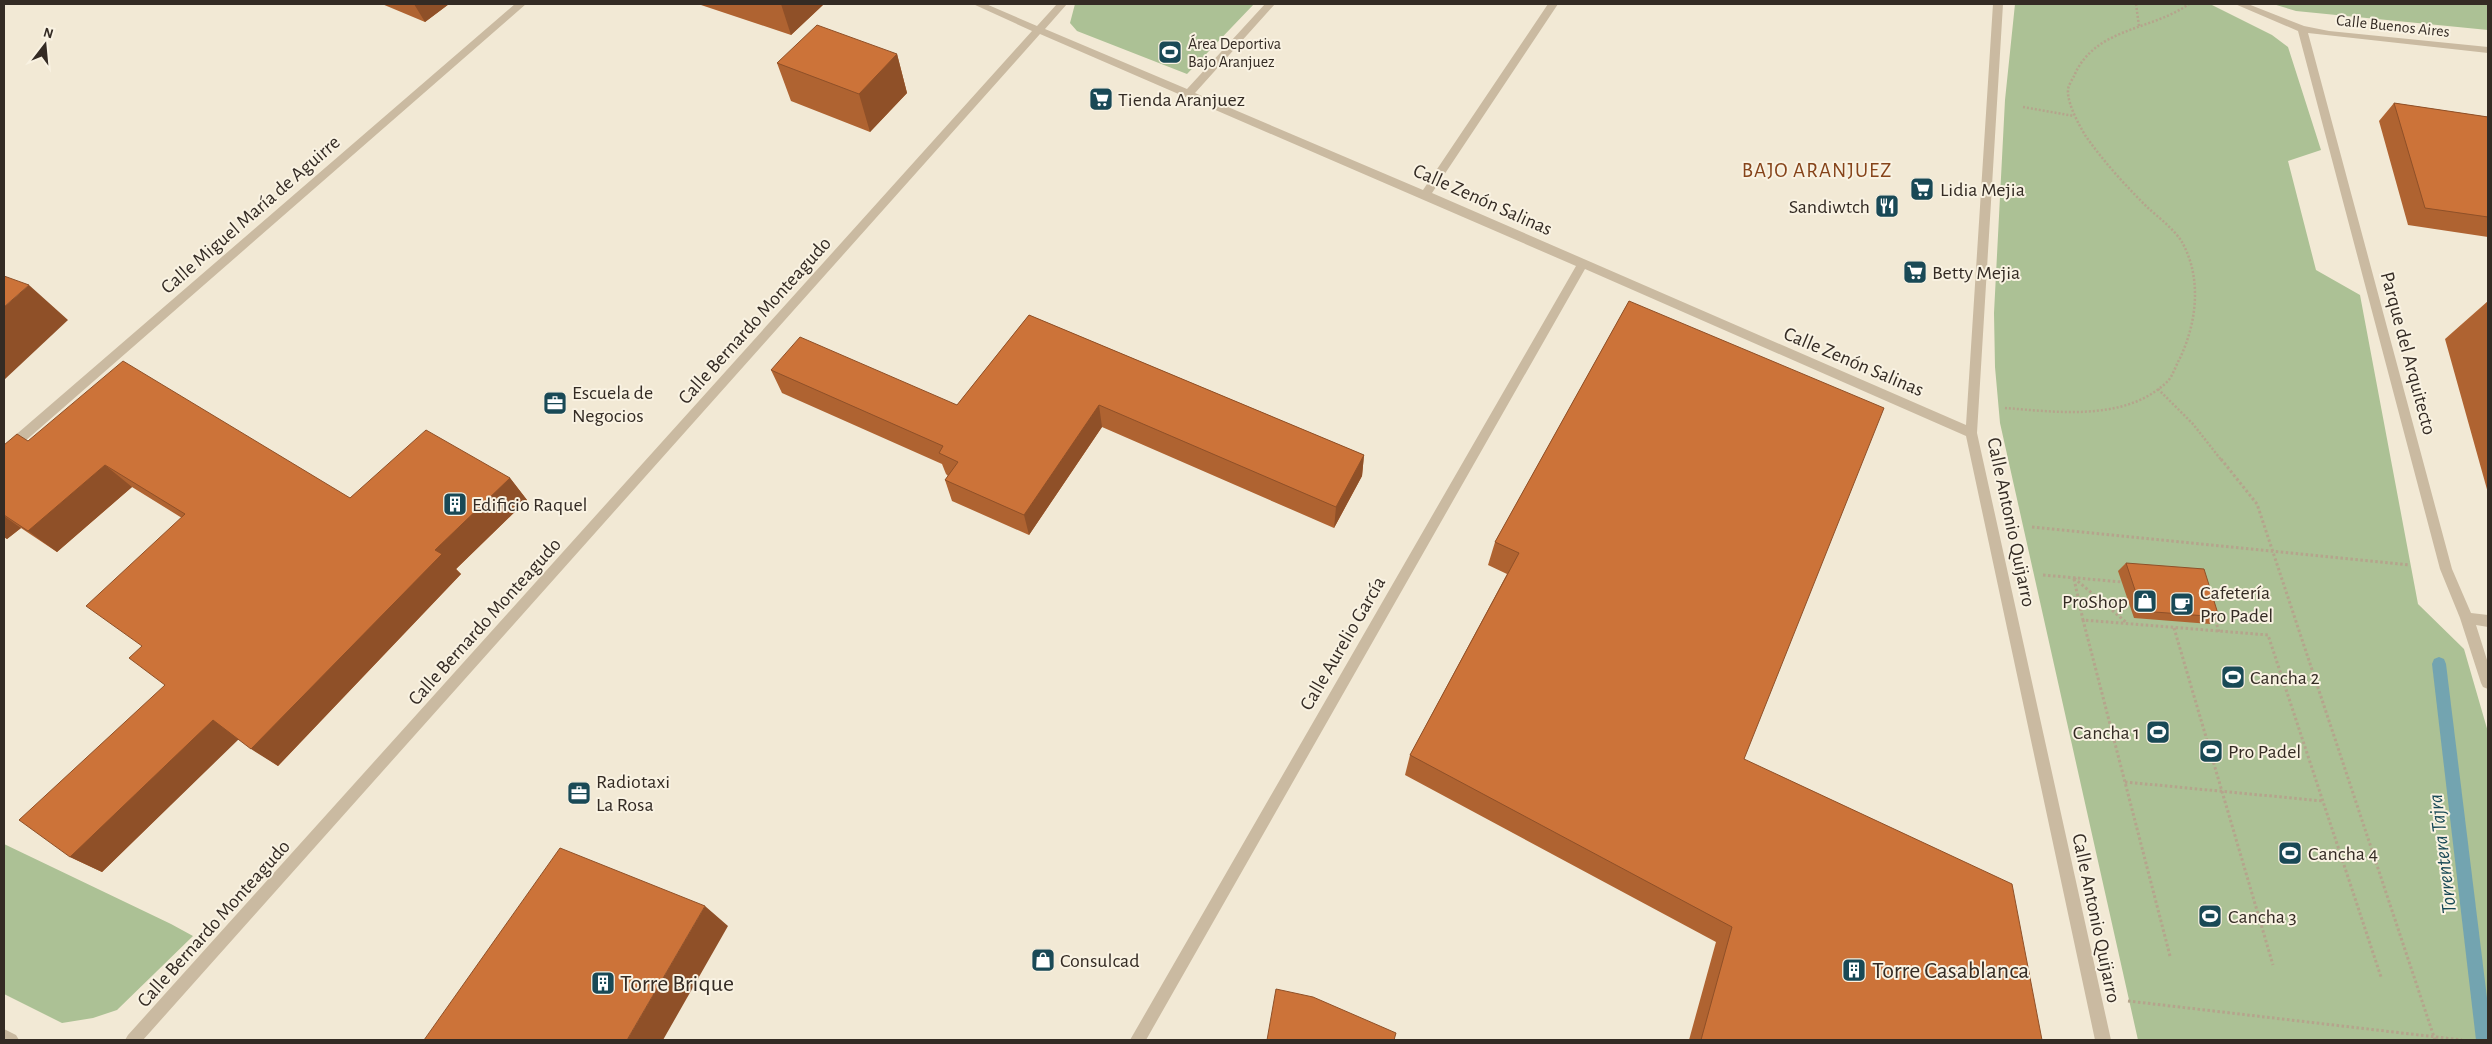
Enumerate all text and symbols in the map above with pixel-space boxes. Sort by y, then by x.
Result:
street label: Calle Buenos Aires [2335,12,2450,40]
north arrow [20,20,70,70]
text: N [42,25,55,42]
place label: Área Deportiva Bajo Aranjuez [1188,34,1281,71]
sports icon: Área Deportiva Bajo Aranjuez [1157,39,1183,65]
supermarket icon: Tienda Aranjuez [1088,86,1114,112]
place label: Tienda Aranjuez [1118,90,1245,110]
street label: Calle Miguel María de Aguirre [157,132,344,298]
street label: Calle Zenón Salinas [1410,160,1555,240]
district label: BAJO ARANJUEZ [1742,160,1892,181]
supermarket icon: Lidia Mejia [1909,176,1935,202]
place label: Lidia Mejia [1940,180,2025,200]
restaurant icon: Sandiwtch [1874,193,1900,219]
place label: Sandiwtch [1789,197,1870,217]
street label: Calle Bernardo Monteagudo [675,233,835,408]
supermarket icon: Betty Mejia [1902,259,1928,285]
place label: Betty Mejia [1932,263,2020,283]
street label: Parque del Arquitecto [2377,270,2439,437]
street label: Calle Zenón Salinas [1781,323,1926,400]
place label: Escuela de Negocios [572,383,653,426]
office icon: Escuela de Negocios [542,390,568,416]
street label: Calle Antonio Quijarro [1983,436,2039,609]
building icon: Edificio Raquel [442,491,468,517]
place label: Edificio Raquel [472,495,588,515]
street label: Calle Bernardo Monteagudo [405,534,565,709]
street label: Calle Aurelio García [1296,573,1389,714]
place label: Cafetería Pro Padel [2200,583,2273,626]
shop icon: ProShop [2132,588,2158,614]
cafe icon: Cafetería Pro Padel [2169,591,2195,617]
place label: ProShop [2062,592,2128,612]
sports icon: Cancha 2 [2220,664,2246,690]
place label: Cancha 2 [2250,668,2320,688]
sports icon: Cancha 1 [2145,719,2171,745]
place label: Cancha 1 [2073,723,2140,743]
sports icon: Pro Padel [2198,738,2224,764]
place label: Pro Padel [2228,742,2301,762]
place label: Radiotaxi La Rosa [596,772,670,815]
office icon: Radiotaxi La Rosa [566,780,592,806]
water label: Torrentera Tajra [2425,793,2460,915]
street label: Calle Antonio Quijarro [2068,832,2124,1005]
street label: Calle Bernardo Monteagudo [134,836,294,1011]
sports icon: Cancha 4 [2277,840,2303,866]
place label: Cancha 4 [2308,844,2378,864]
sports icon: Cancha 3 [2197,903,2223,929]
place label: Cancha 3 [2228,907,2297,927]
shop icon: Consulcad [1030,947,1056,973]
place label: Consulcad [1060,951,1140,971]
building icon: Torre Casablanca [1841,957,1867,983]
place label: Torre Casablanca [1872,959,2029,983]
building icon: Torre Brique [590,970,616,996]
place label: Torre Brique [620,972,734,996]

